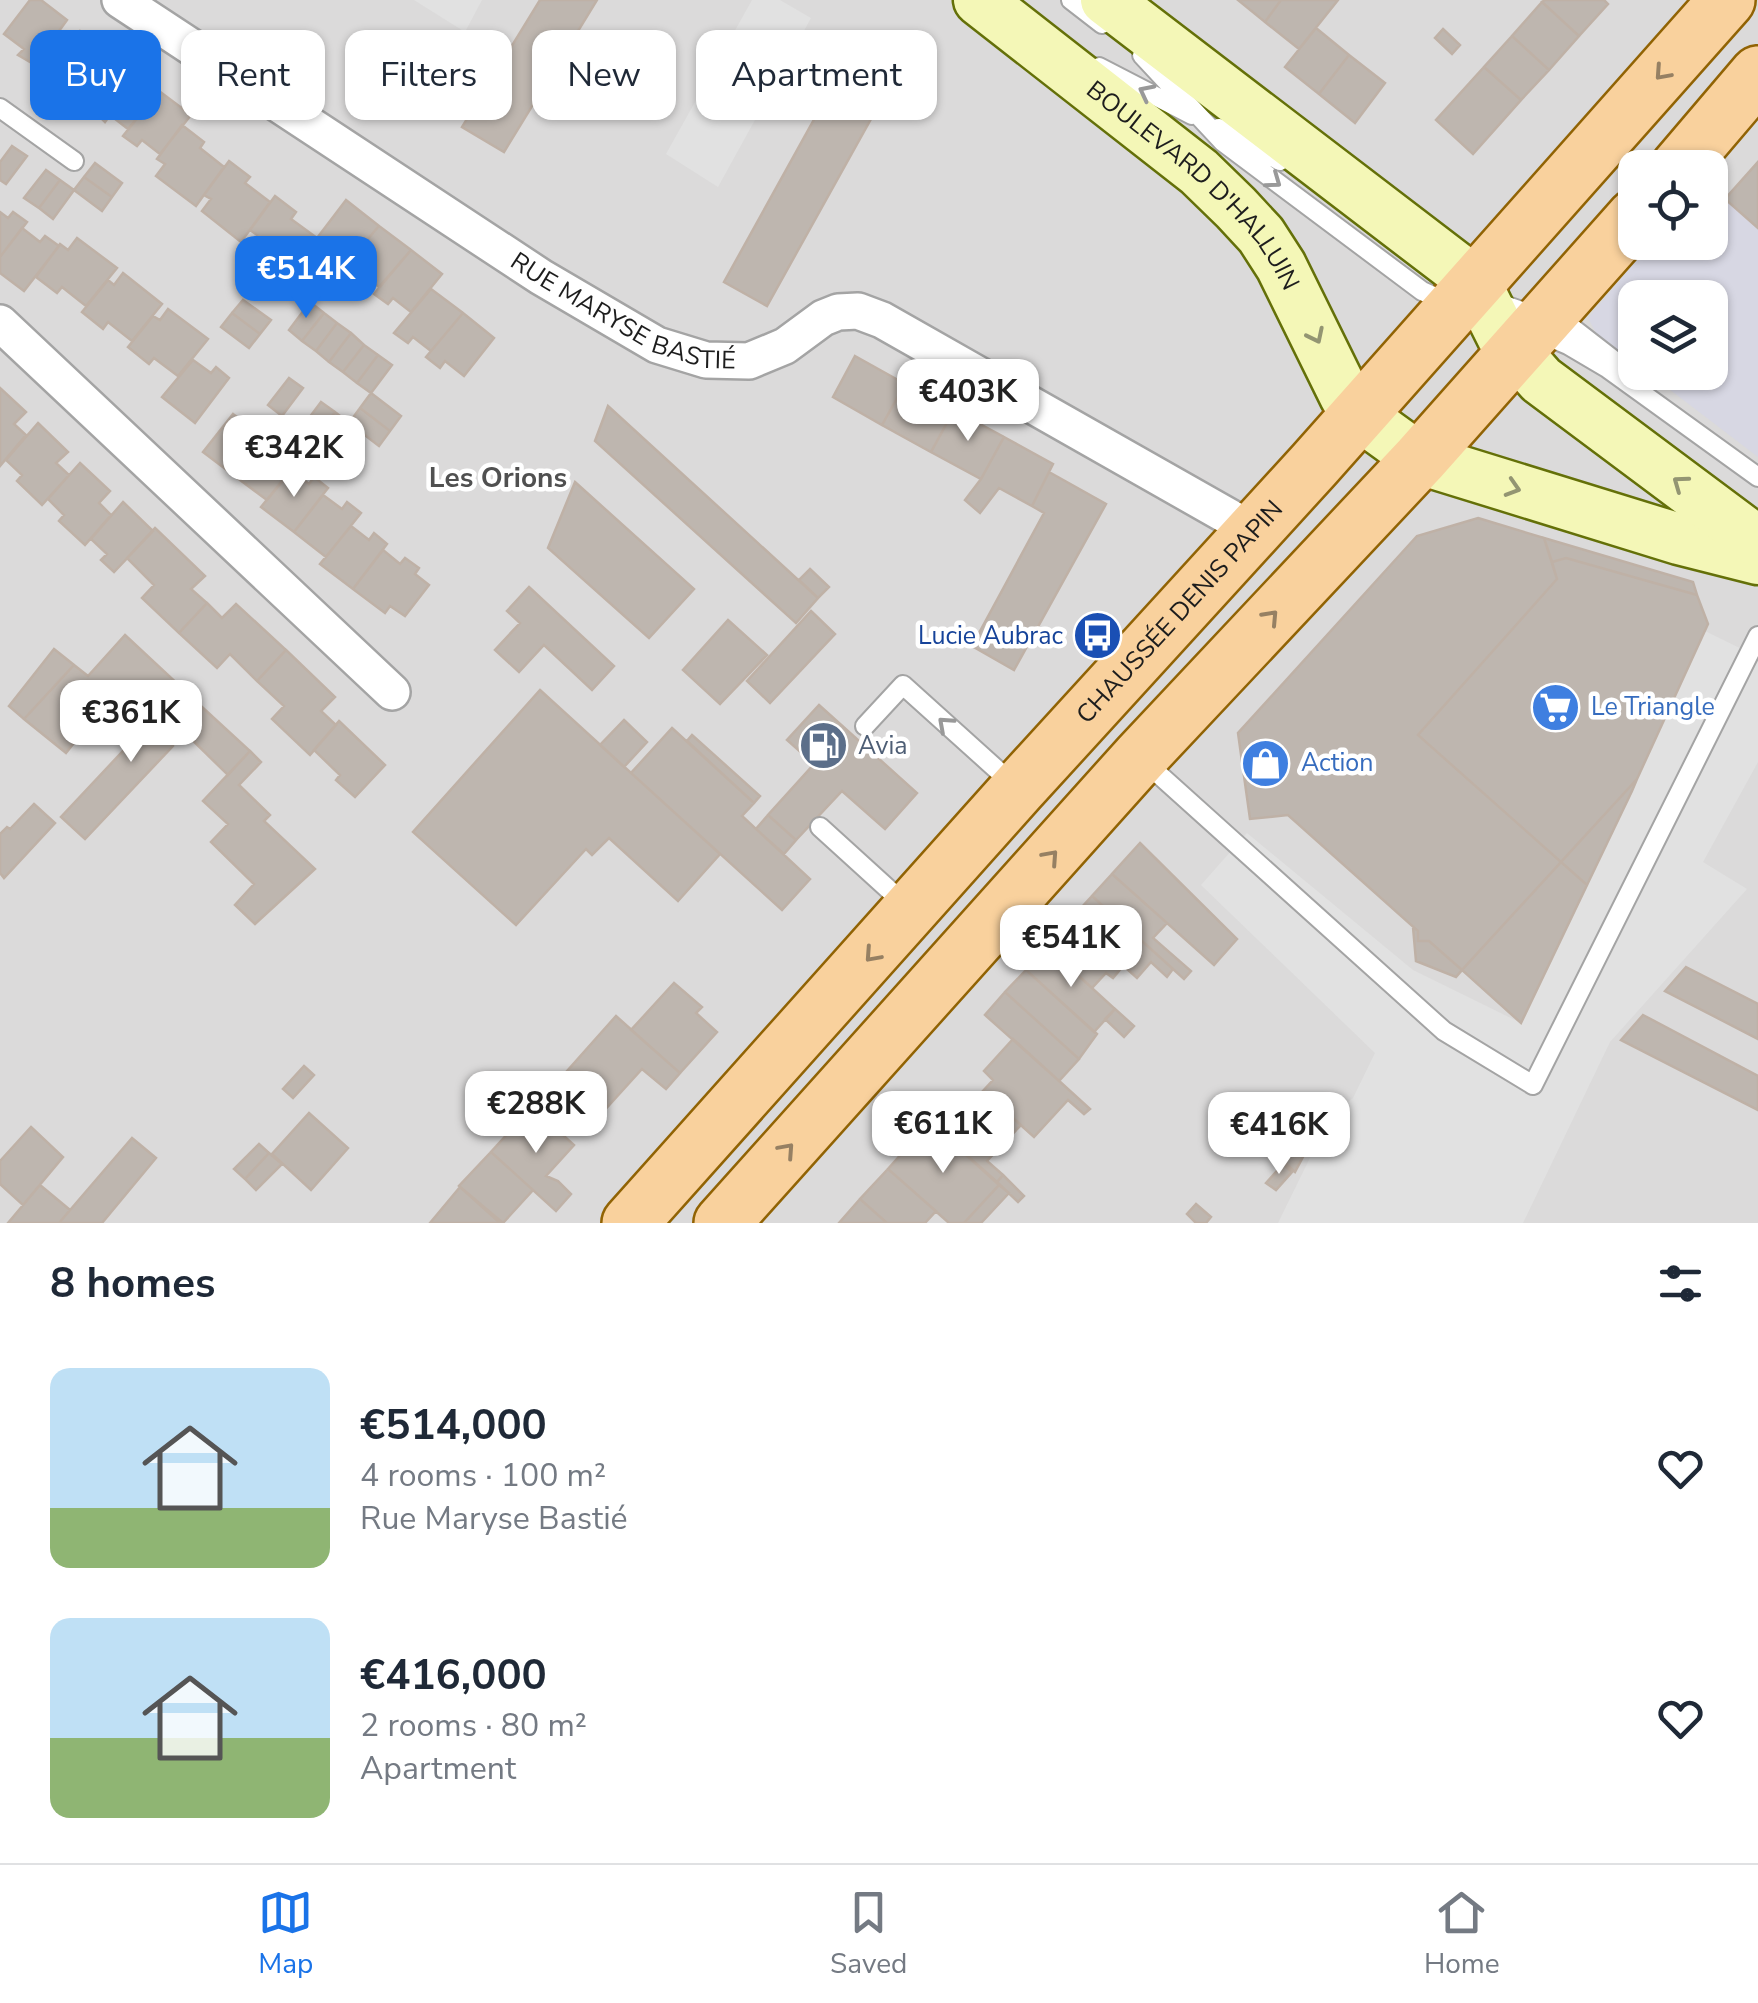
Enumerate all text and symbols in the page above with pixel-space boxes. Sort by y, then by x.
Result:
chip: Buy [30,30,161,120]
chip: Rent [181,30,325,120]
chip: Filters [345,30,512,120]
chip: New [532,30,676,120]
chip: Apartment [696,30,937,120]
one-way arrow [1656,61,1674,80]
street label: BOULEVARD D'HALLUIN [1079,73,1307,296]
one-way arrow [1138,84,1156,104]
map controls [1618,150,1728,390]
button: locate [1618,150,1728,260]
one-way arrow [1263,169,1281,187]
pin: €514K [236,236,376,321]
street label: RUE MARYSE BASTIÉ [504,244,736,378]
text: €514K [257,247,355,290]
button: layers [1618,280,1728,390]
one-way arrow [1304,326,1324,344]
pin: €403K [898,359,1038,444]
text: €403K [919,370,1017,413]
pin: €342K [224,415,364,500]
text: €342K [245,426,343,469]
district label: Les Orions [429,459,567,497]
one-way arrow [1504,476,1521,497]
one-way arrow [1673,478,1691,495]
street label: CHAUSSÉE DENIS PAPIN [1069,493,1291,731]
bus stop icon: Lucie Aubrac [1072,610,1124,662]
one-way arrow [1259,611,1277,629]
place label: Lucie Aubrac [918,619,1063,653]
pin: €361K [61,680,201,765]
supermarket icon: Le Triangle [1530,681,1582,733]
place label: Le Triangle [1591,690,1715,724]
text: €361K [82,691,180,734]
one-way arrow [938,717,957,735]
fuel station icon: Avia [797,720,849,772]
place label: Avia [858,729,908,763]
shop icon: Action [1240,737,1292,789]
place label: Action [1301,746,1373,780]
one-way arrow [1039,850,1057,869]
pin: €541K [1001,905,1141,990]
text: €541K [1022,916,1120,959]
one-way arrow [866,943,884,962]
pin: €288K [466,1071,606,1156]
text: €288K [487,1082,585,1125]
pin: €611K [873,1091,1013,1176]
pin: €416K [1209,1092,1349,1177]
text: €611K [894,1102,992,1145]
text: €416K [1230,1103,1328,1146]
one-way arrow [775,1143,793,1162]
text: 8 homes [50,1255,215,1312]
icon: filters [1653,1256,1708,1311]
text: €514,000 [360,1397,547,1454]
icon: home [130,1408,250,1528]
icon: heart [1653,1441,1708,1496]
text: 4 rooms · 100 m² [360,1454,606,1497]
text: Rue Maryse Bastié [360,1497,628,1540]
text: €416,000 [360,1647,547,1704]
icon: home [130,1658,250,1778]
icon: heart [1653,1691,1708,1746]
text: 2 rooms · 80 m² [360,1704,587,1747]
text: Apartment [360,1747,516,1790]
tab: Map [258,1885,313,1983]
tab: Saved [830,1885,907,1983]
tab: Home [1424,1885,1500,1983]

